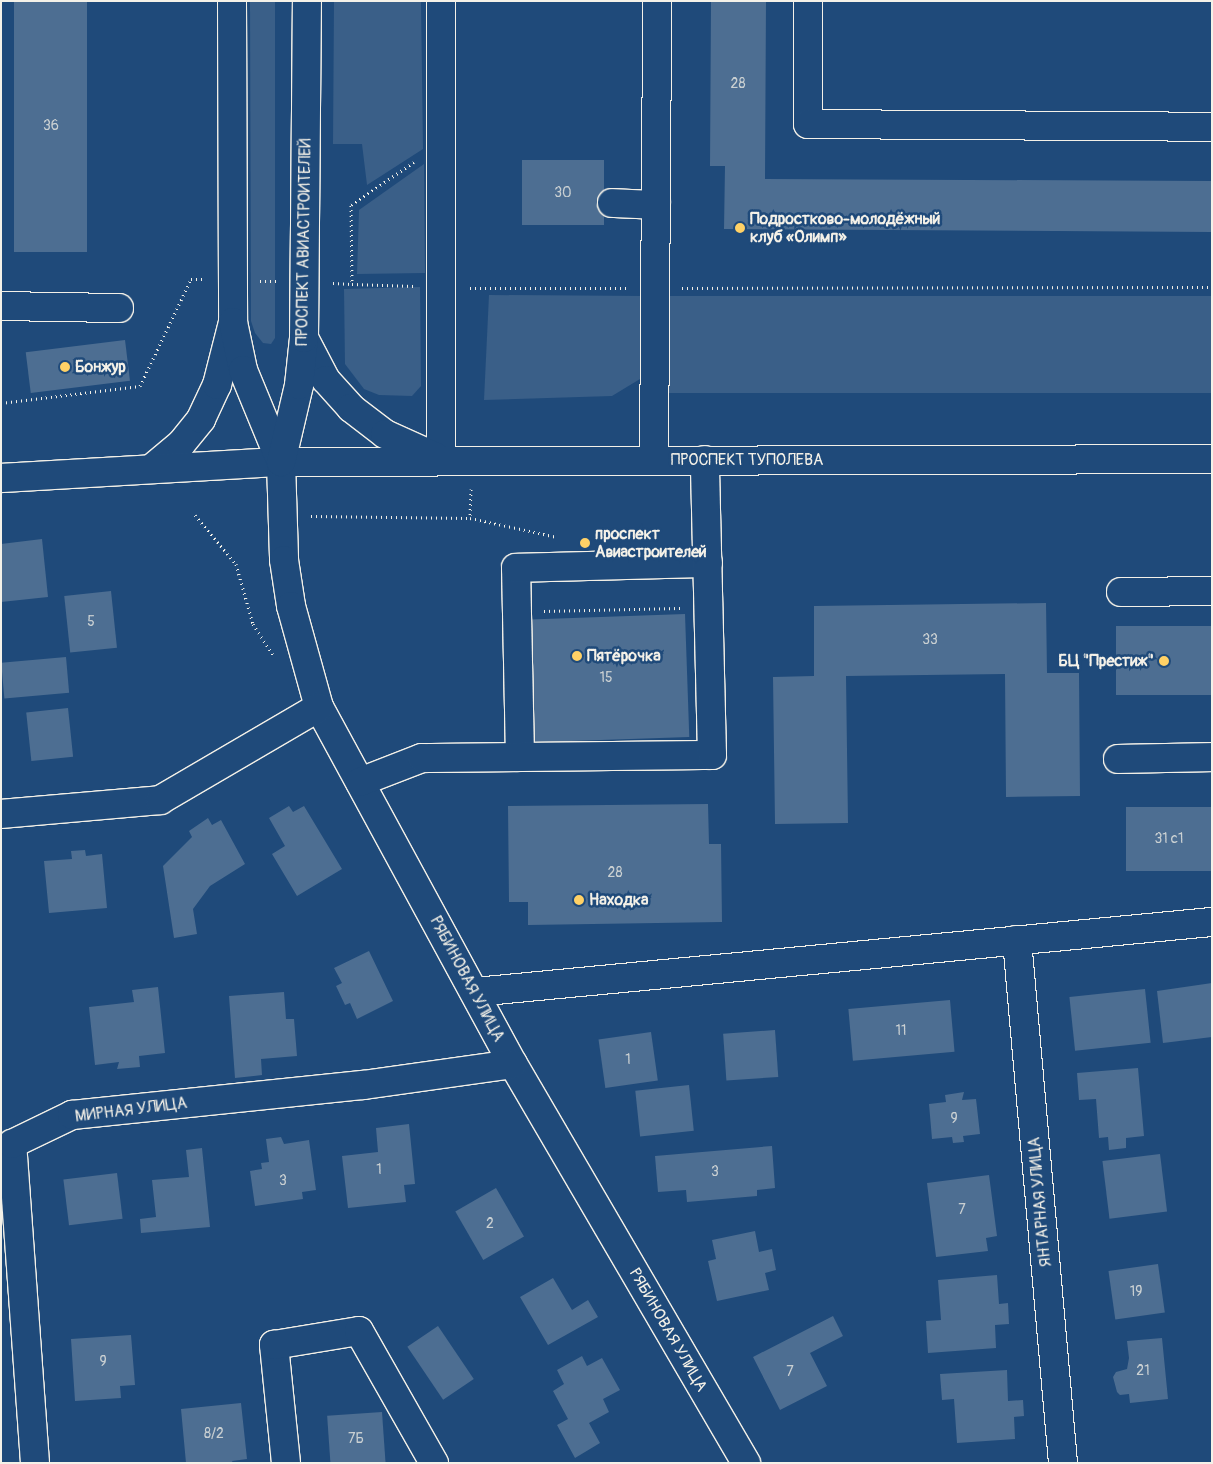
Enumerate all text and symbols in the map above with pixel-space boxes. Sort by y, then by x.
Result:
house number: 28 [731,76,745,92]
house number: 36 [43,118,59,134]
street label: ПРОСПЕКТ АВИАСТРОИТЕЛЕЙ [293,138,315,346]
house number: 30 [554,185,572,201]
place label: Подростково-молодёжный клуб «Олимп» [750,209,940,247]
marker: Подростково-молодёжный клуб «Олимп» [734,222,746,234]
place label: Бонжур [75,357,126,377]
marker: Бонжур [59,361,71,373]
street label: ПРОСПЕКТ ТУПОЛЕВА [671,450,823,470]
place label: проспект Авиастроителей [595,524,707,562]
marker: проспект Авиастроителей [579,537,591,549]
house number: 5 [87,614,95,630]
house number: 33 [922,632,938,648]
place label: Пятёрочка [587,646,661,666]
marker: Пятёрочка [571,650,583,662]
place label: БЦ "Престиж" [1058,651,1154,671]
marker: БЦ "Престиж" [1158,655,1170,667]
house number: 15 [599,670,613,686]
house number: 31 с1 [1155,831,1183,847]
house number: 28 [608,865,622,881]
place label: Находка [589,890,648,910]
marker: Находка [573,894,585,906]
street label: РЯБИНОВАЯ УЛИЦА [426,913,508,1045]
house number: 11 [896,1023,906,1039]
house number: 1 [625,1052,631,1068]
street label: МИРНАЯ УЛИЦА [74,1094,188,1126]
house number: 9 [950,1111,958,1127]
street label: ЯНТАРНАЯ УЛИЦА [1025,1136,1055,1268]
house number: 1 [376,1162,382,1178]
house number: 3 [711,1164,719,1180]
house number: 3 [279,1173,287,1189]
house number: 7 [958,1202,966,1218]
house number: 2 [486,1216,494,1232]
street label: РЯБИНОВАЯ УЛИЦА [625,1265,711,1395]
house number: 19 [1130,1284,1142,1300]
house number: 9 [99,1354,107,1370]
house number: 21 [1136,1363,1150,1379]
house number: 7 [786,1364,794,1380]
house number: 8/2 [204,1426,224,1442]
house number: 7Б [348,1431,364,1447]

